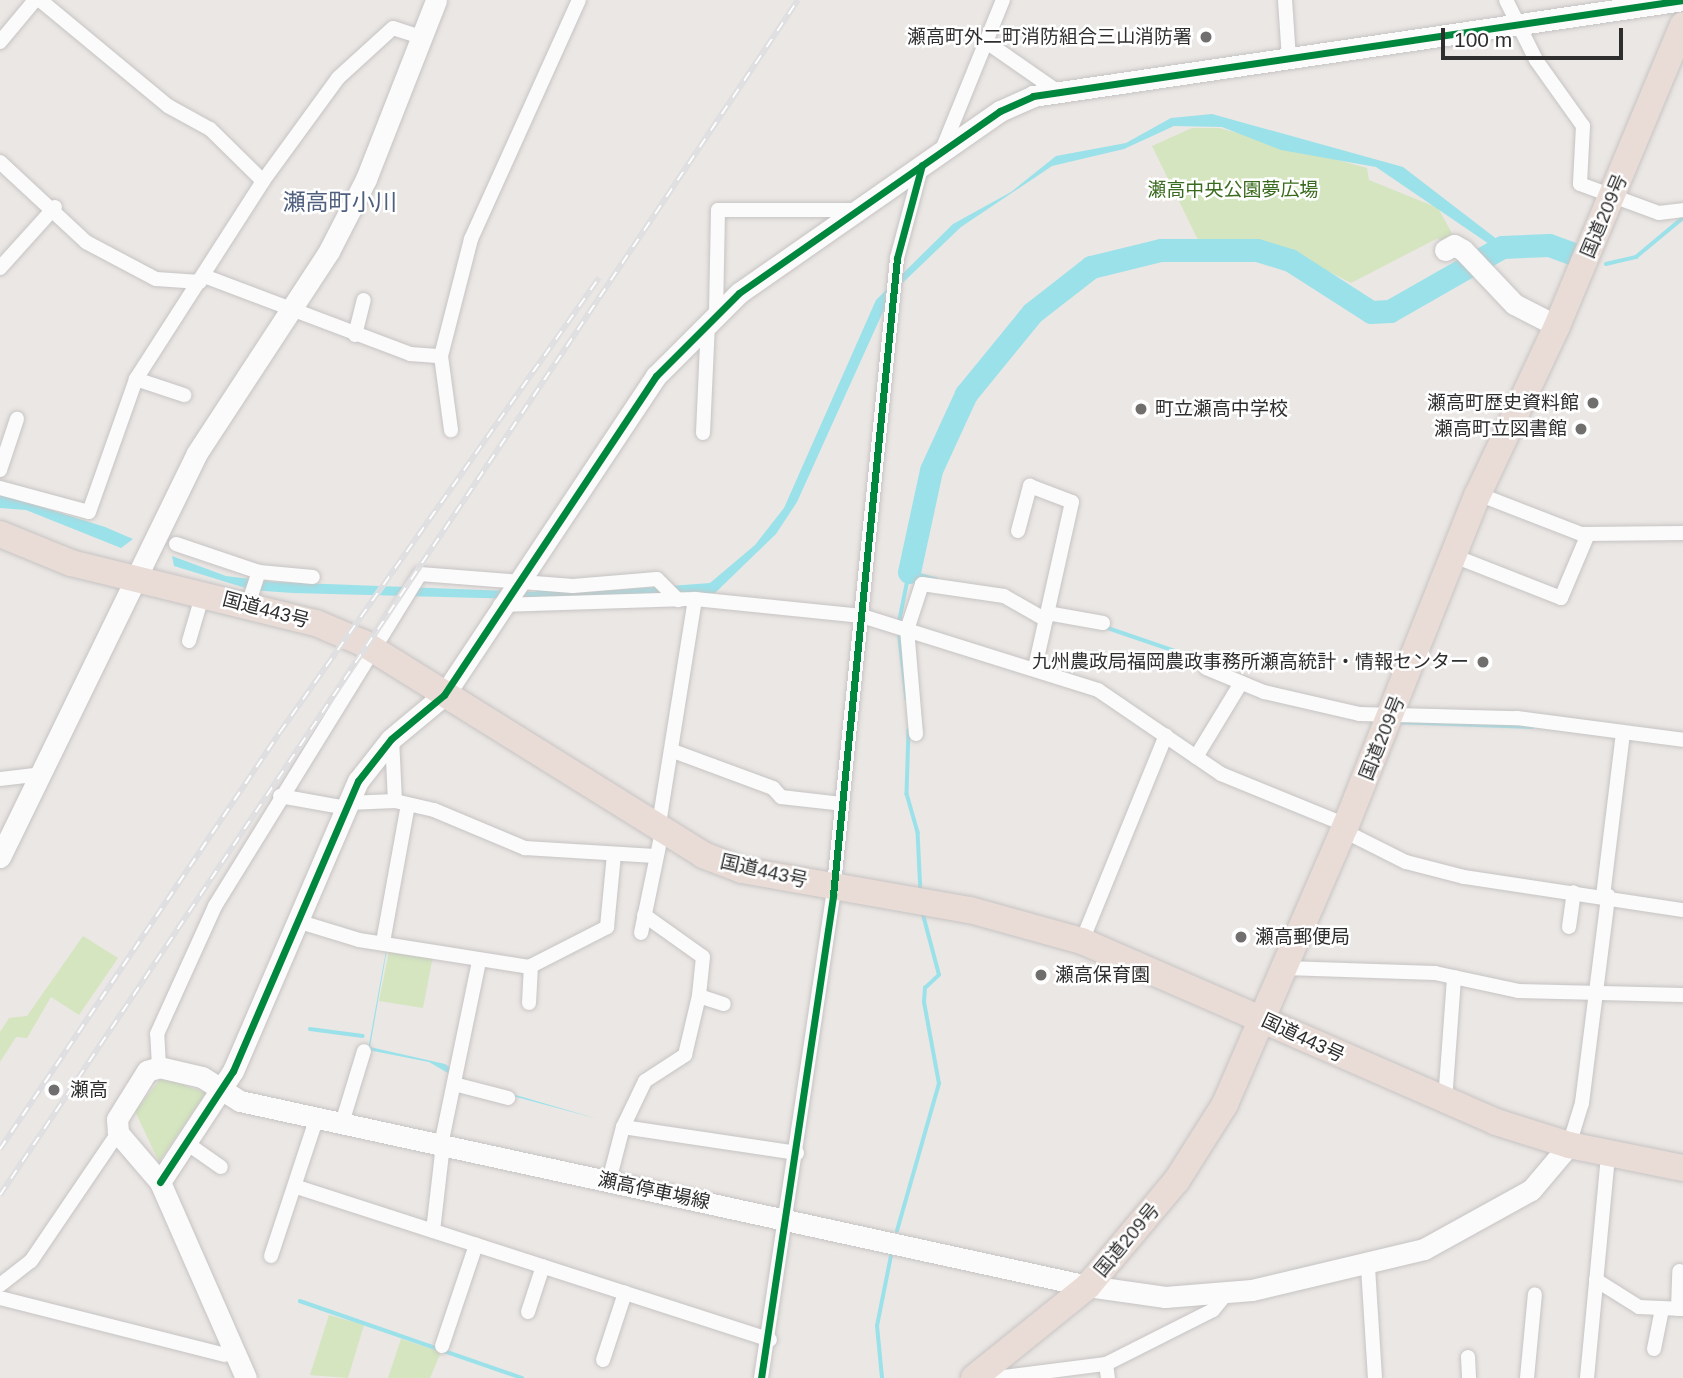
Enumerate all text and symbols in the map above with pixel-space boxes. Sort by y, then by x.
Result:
scale bar [1445,14,1627,58]
place label: 瀬高町外二町消防組合三山消防署 [907,26,1192,48]
text: 100 m [1454,28,1512,51]
marker: 瀬高町外二町消防組合三山消防署 [1198,29,1214,45]
street label: 国道209号 [1576,171,1632,261]
park label: 瀬高中央公園夢広場 [1148,179,1318,201]
district label: 瀬高町小川 [283,188,397,216]
place label: 瀬高町歴史資料館 [1427,392,1579,414]
marker: 瀬高町歴史資料館 [1585,395,1601,411]
place label: 町立瀬高中学校 [1155,398,1288,420]
marker: 町立瀬高中学校 [1133,401,1149,417]
place label: 瀬高町立図書館 [1434,418,1567,440]
marker: 瀬高町立図書館 [1573,421,1589,437]
street label: 国道443号 [220,588,312,632]
place label: 九州農政局福岡農政事務所瀬高統計・情報センター [1032,651,1469,673]
marker: 九州農政局福岡農政事務所瀬高統計・情報センター [1475,654,1491,670]
street label: 国道209号 [1355,693,1409,783]
street label: 国道443号 [718,850,810,892]
place label: 瀬高郵便局 [1255,926,1350,948]
marker: 瀬高郵便局 [1233,929,1249,945]
place label: 瀬高保育園 [1055,964,1150,986]
marker: 瀬高保育園 [1033,967,1049,983]
street label: 国道443号 [1258,1009,1348,1067]
place label: 瀬高 [70,1079,108,1101]
marker: 瀬高 [44,1080,64,1100]
street label: 瀬高停車場線 [596,1168,712,1214]
street label: 国道209号 [1090,1199,1164,1281]

